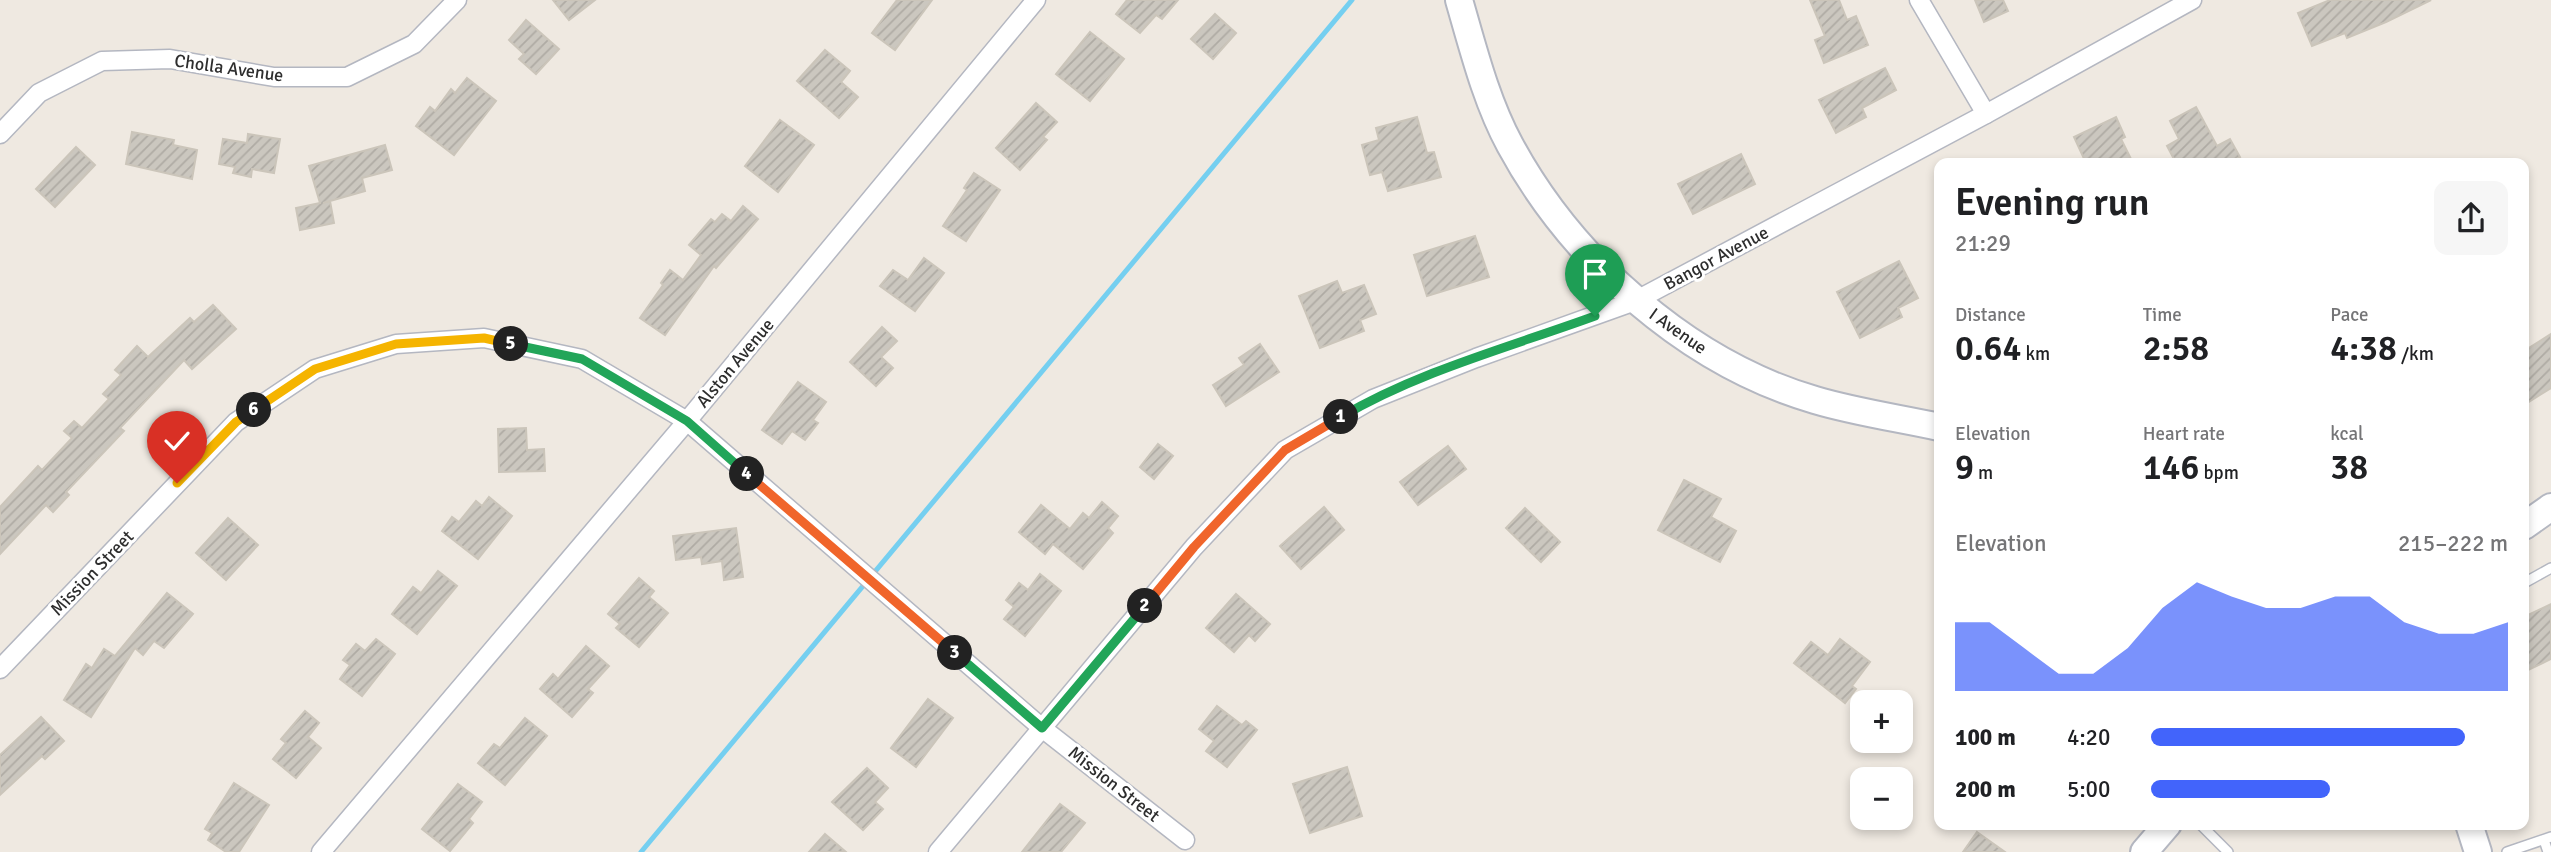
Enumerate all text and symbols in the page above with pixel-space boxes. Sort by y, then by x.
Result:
street label: Cholla Avenue [173,49,285,87]
text: Evening run [1955,179,2149,226]
button: share [2434,181,2508,255]
street label: Bangor Avenue [1660,221,1772,295]
text: 21:29 [1955,229,2011,258]
pin [1565,244,1625,316]
icon: arrive [1576,255,1614,293]
street label: I Avenue [1645,303,1711,359]
text: Distance [1955,303,2026,327]
text: Time [2143,303,2182,327]
text: Pace [2330,303,2369,327]
street label: Alston Avenue [691,314,779,412]
pin: 5 [494,326,528,362]
text: 0.64 [1955,327,2021,370]
text: 2:58 [2143,327,2209,370]
text: 4:38 [2330,327,2397,370]
text: 5 [505,331,516,355]
text: km [2021,342,2050,366]
text: /km [2397,342,2434,366]
pin: 6 [236,392,272,428]
text: 6 [248,397,259,421]
pin: 1 [1324,400,1358,434]
text: 1 [1335,404,1346,428]
pin [147,411,207,483]
icon: check [158,422,196,460]
text: Elevation [1955,422,2031,446]
text: Heart rate [2143,422,2225,446]
text: kcal [2330,422,2364,446]
text: 9 [1955,446,1974,489]
text: 146 [2143,446,2199,489]
text: 38 [2330,446,2368,489]
pin: 4 [730,456,764,491]
text: 4 [741,461,752,485]
text: m [1974,461,1993,485]
text: bpm [2199,461,2239,485]
street label: Mission Street [46,526,138,620]
text: Elevation [1955,529,2047,558]
text: 215–222 m [2398,529,2508,558]
pin: 2 [1128,588,1162,624]
text: 2 [1139,593,1150,617]
pin: 3 [937,636,972,670]
text: 3 [949,640,960,664]
map controls [1850,690,1913,830]
button: + [1850,690,1913,753]
text: 100 m [1955,723,2016,752]
text: 4:20 [2067,723,2110,752]
street label: Mission Street [1064,741,1164,827]
button: − [1850,767,1913,830]
text: 200 m [1955,775,2016,804]
text: 5:00 [2067,775,2110,804]

